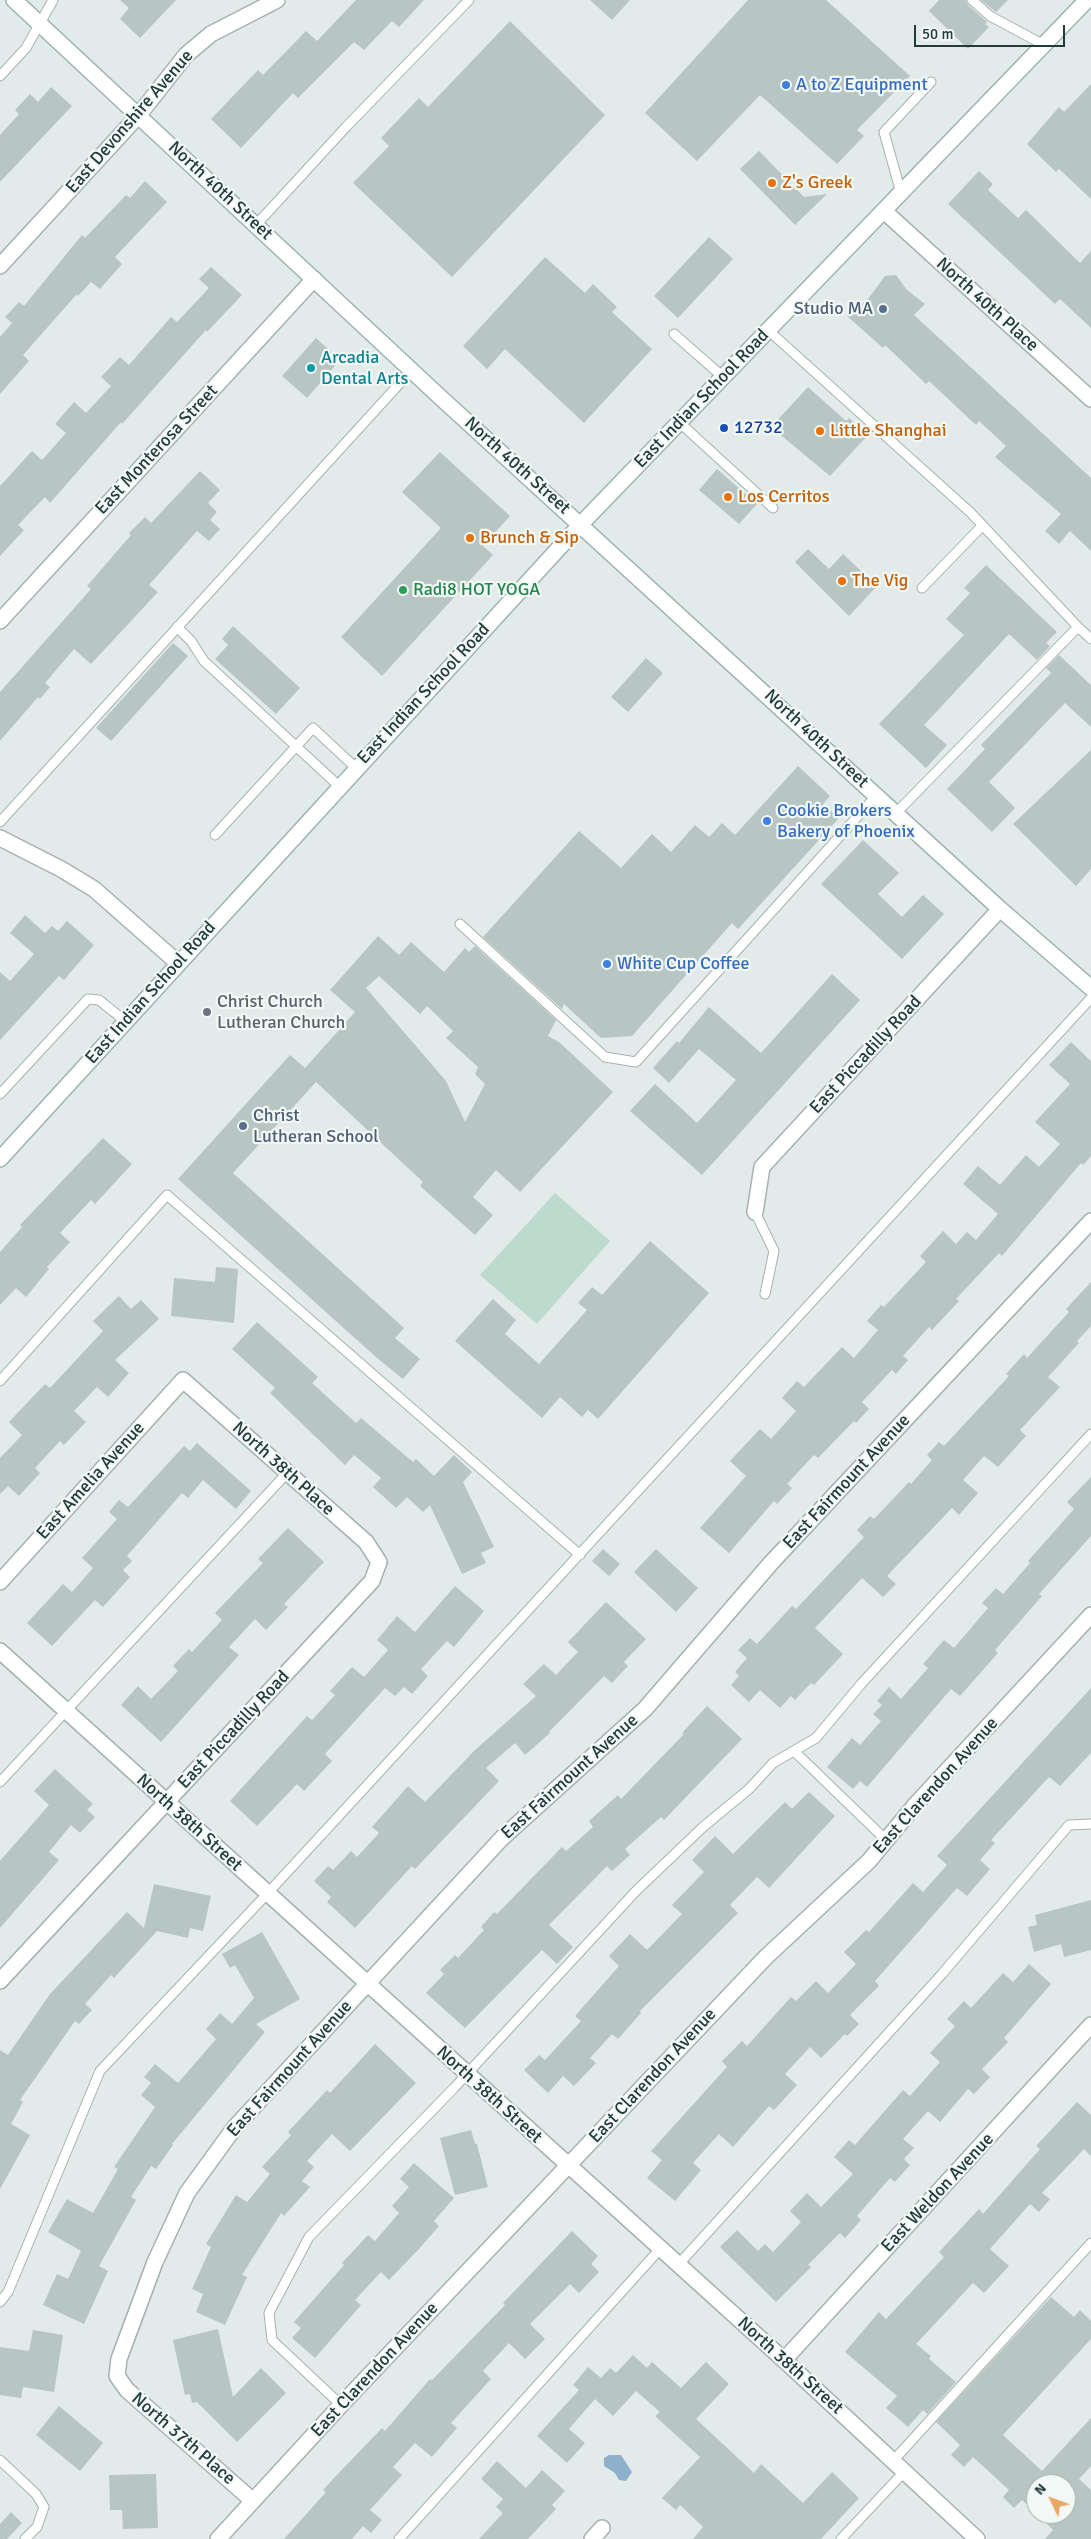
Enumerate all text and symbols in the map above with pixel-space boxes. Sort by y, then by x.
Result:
scale bar [916,15,1067,47]
text: 50 m [922,25,953,43]
street label: East Devonshire Avenue [62,46,198,198]
place label: A to Z Equipment [796,74,928,96]
marker: A to Z Equipment [780,79,792,91]
street label: North 40th Street [163,137,277,245]
place label: Z's Greek [782,172,853,194]
marker: Z's Greek [766,177,778,189]
street label: North 40th Place [931,253,1043,357]
place label: Studio MA [794,298,873,320]
marker: Studio MA [877,303,889,315]
street label: East Indian School Road [630,325,774,473]
place label: Arcadia Dental Arts [321,347,408,389]
marker: Arcadia Dental Arts [305,362,317,374]
street label: East Monterosa Street [91,381,223,519]
street label: North 40th Street [460,413,574,519]
place label: 12732 [734,417,783,439]
place label: Little Shanghai [830,420,947,442]
marker: 12732 [718,422,730,434]
marker: Little Shanghai [814,425,826,437]
place label: Los Cerritos [738,486,830,508]
marker: Los Cerritos [722,491,734,503]
place label: Brunch & Sip [480,527,579,549]
marker: Brunch & Sip [464,532,476,544]
place label: The Vig [852,570,908,592]
marker: The Vig [836,575,848,587]
place label: Radi8 HOT YOGA [413,579,540,601]
marker: Radi8 HOT YOGA [397,584,409,596]
street label: East Indian School Road [353,619,495,769]
street label: North 40th Street [759,685,873,793]
place label: Cookie Brokers Bakery of Phoenix [777,800,915,842]
marker: Cookie Brokers Bakery of Phoenix [761,815,773,827]
street label: East Indian School Road [81,917,221,1069]
place label: White Cup Coffee [617,953,749,975]
marker: White Cup Coffee [601,958,613,970]
place label: Christ Church Lutheran Church [217,991,345,1034]
street label: East Piccadilly Road [806,991,926,1119]
marker: Christ Church Lutheran Church [201,1006,213,1018]
place label: Christ Lutheran School [253,1105,379,1148]
marker: Christ Lutheran School [237,1120,249,1132]
street label: East Fairmount Avenue [779,1410,915,1554]
street label: North 38th Place [227,1417,339,1521]
street label: East Amelia Avenue [32,1418,150,1544]
street label: East Piccadilly Road [174,1666,294,1794]
street label: East Fairmount Avenue [497,1710,643,1844]
street label: East Clarendon Avenue [869,1713,1003,1859]
street label: North 38th Street [132,1770,246,1876]
street label: East Fairmount Avenue [223,1996,357,2142]
street label: East Clarendon Avenue [585,2004,721,2148]
street label: North 38th Street [432,2042,546,2148]
street label: East Weldon Avenue [877,2129,999,2257]
street label: East Clarendon Avenue [307,2298,443,2442]
street label: North 38th Street [733,2313,847,2419]
street label: North 37th Place [127,2388,239,2490]
north arrow [1026,2474,1076,2524]
text: N [1031,2480,1050,2499]

